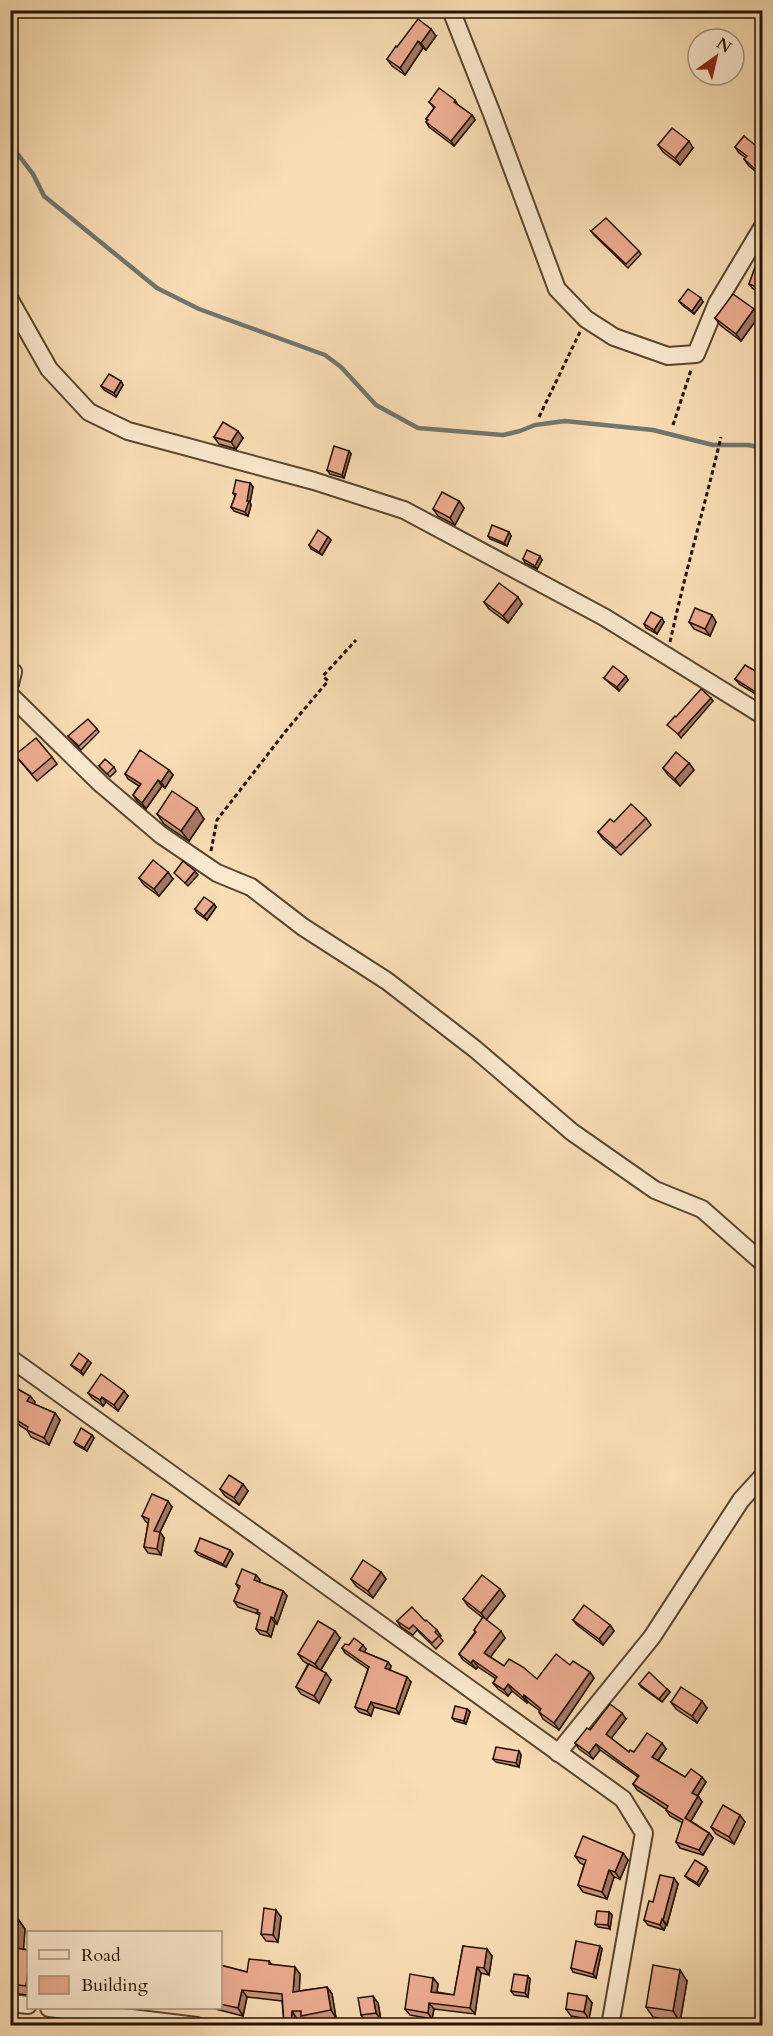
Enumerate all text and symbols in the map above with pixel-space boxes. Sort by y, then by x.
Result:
north arrow [686,27,746,87]
text: N [712,32,736,58]
legend [27,1931,222,2009]
text: Road [81,1943,121,1968]
text: Building [81,1973,149,1998]

